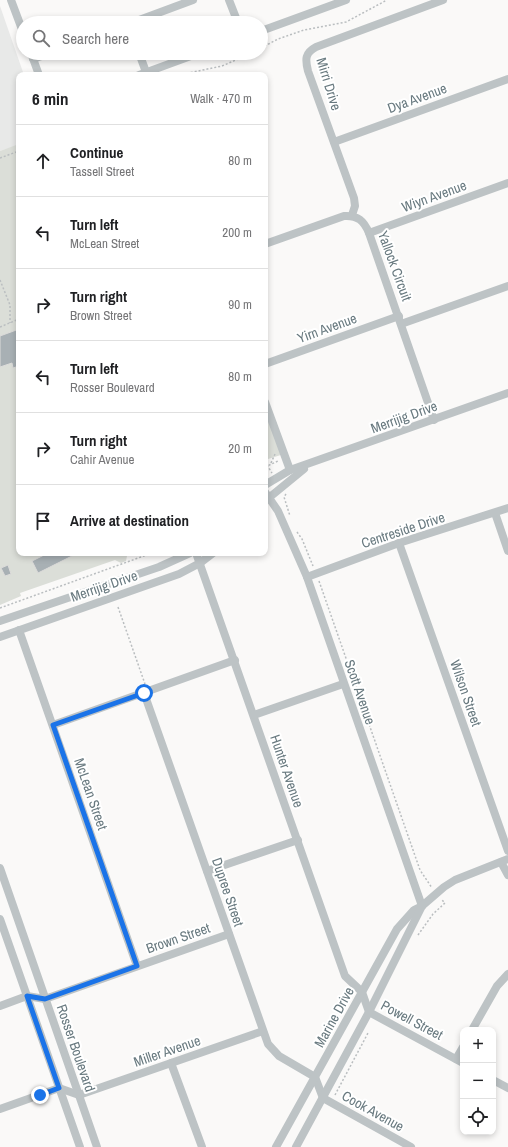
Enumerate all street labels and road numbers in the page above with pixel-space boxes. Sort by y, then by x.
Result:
street label: Mirri Drive [312,55,346,113]
street label: Dya Avenue [385,79,449,117]
street label: Wiyn Avenue [399,176,469,216]
street label: Yallock Circuit [374,229,416,303]
street label: Yirn Avenue [295,309,359,347]
street label: Merrijig Drive [368,397,440,437]
street label: Centreside Drive [359,508,447,552]
street label: Merrijig Drive [68,566,140,606]
street label: Scott Avenue [341,657,379,727]
street label: Wilson Street [446,657,486,729]
street label: Hunter Avenue [266,732,308,810]
street label: McLean Street [70,756,112,832]
street label: Dupree Street [208,855,248,929]
street label: Brown Street [144,919,212,957]
street label: Marine Drive [310,984,358,1050]
street label: Powell Street [378,996,446,1044]
street label: Rosser Boulevard [53,1002,99,1094]
street label: Miller Avenue [131,1031,203,1071]
street label: Cook Avenue [339,1087,407,1135]

